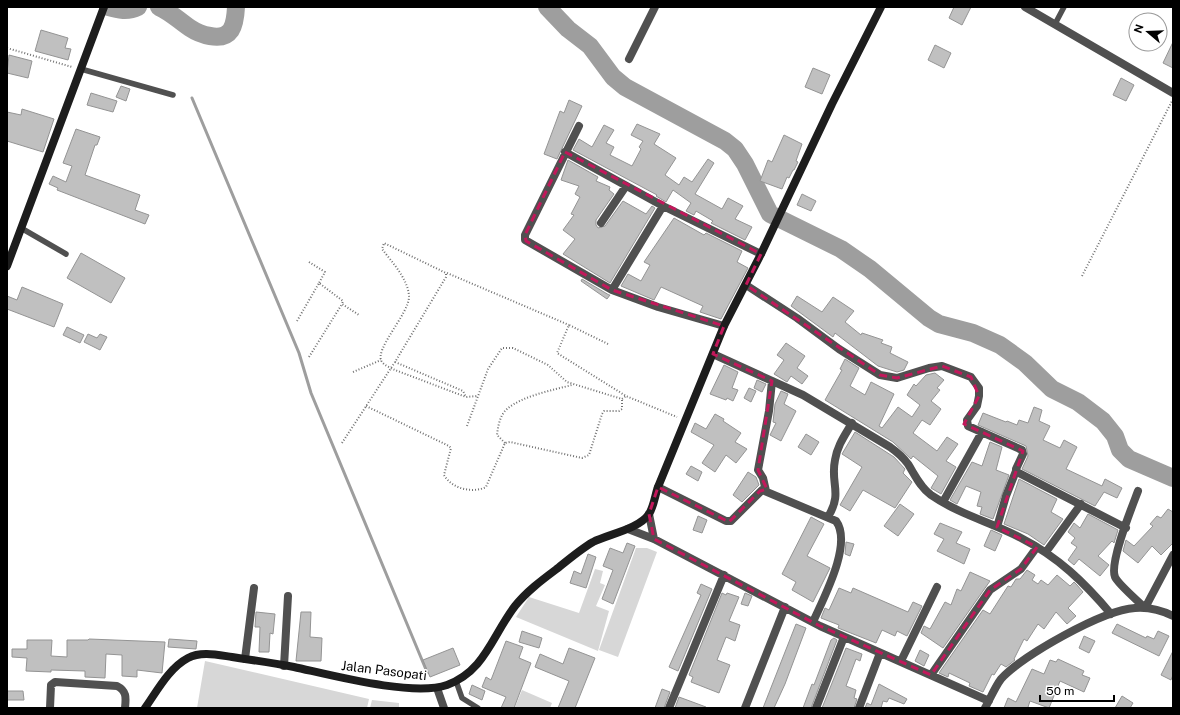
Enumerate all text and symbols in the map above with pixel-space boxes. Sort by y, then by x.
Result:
north arrow [1128,12,1168,52]
text: N [1131,23,1146,35]
street label: Jalan Pasopati [340,658,428,683]
scale bar [1040,677,1114,703]
text: 50 m [1046,684,1074,698]

